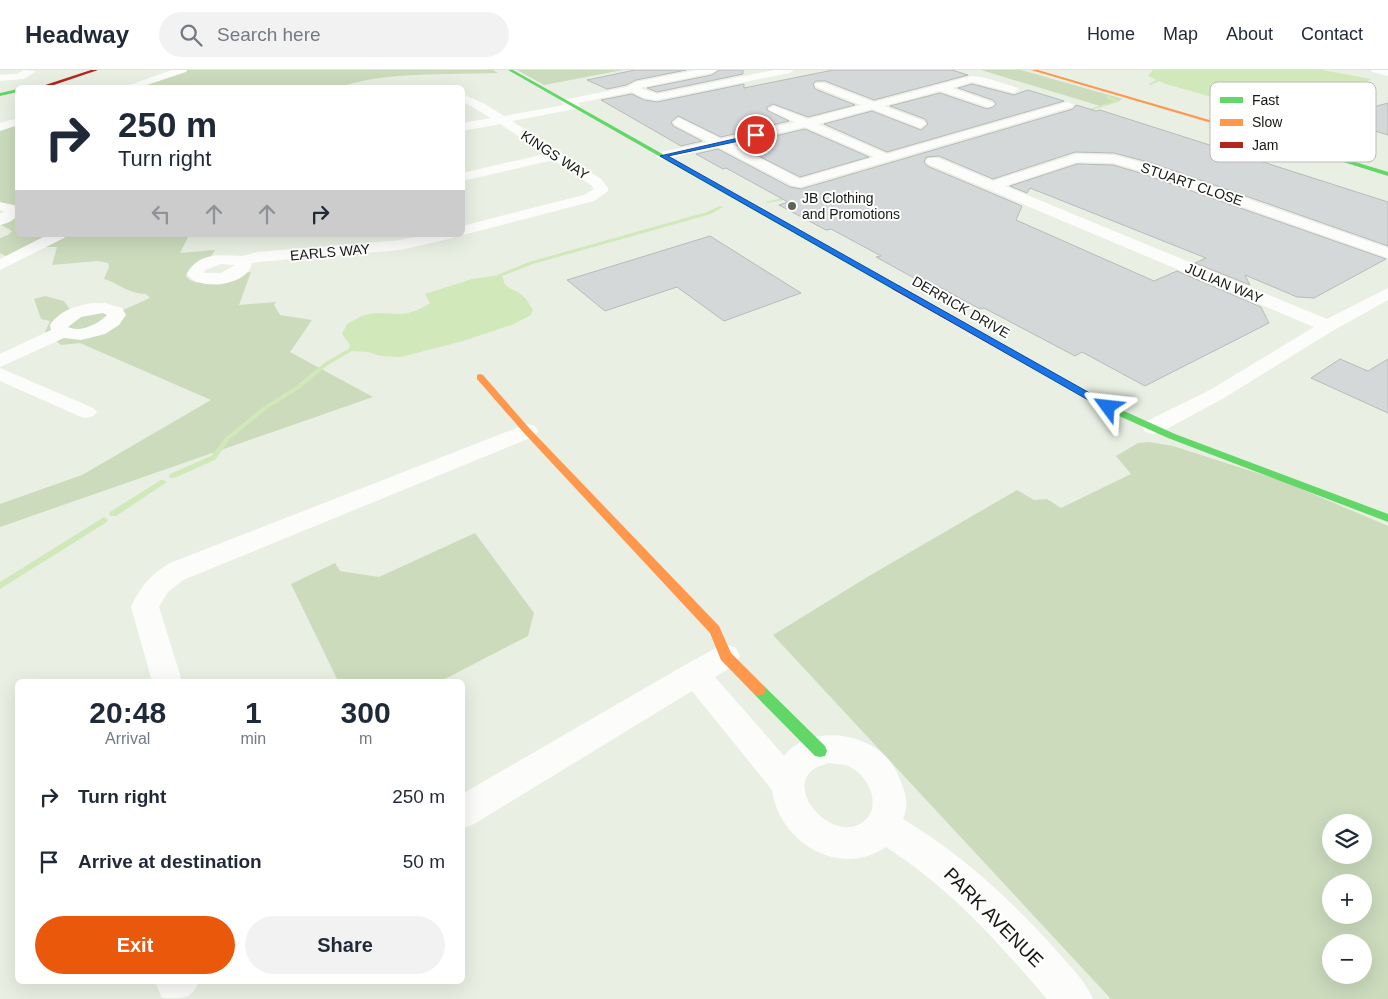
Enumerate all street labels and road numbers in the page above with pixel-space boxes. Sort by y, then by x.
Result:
street label: KINGS WAY [518,127,593,183]
street label: STUART CLOSE [1139,159,1245,209]
street label: EARLS WAY [289,240,371,263]
street label: JULIAN WAY [1183,260,1266,307]
street label: DERRICK DRIVE [910,273,1012,341]
street label: PARK AVENUE [940,864,1047,971]

